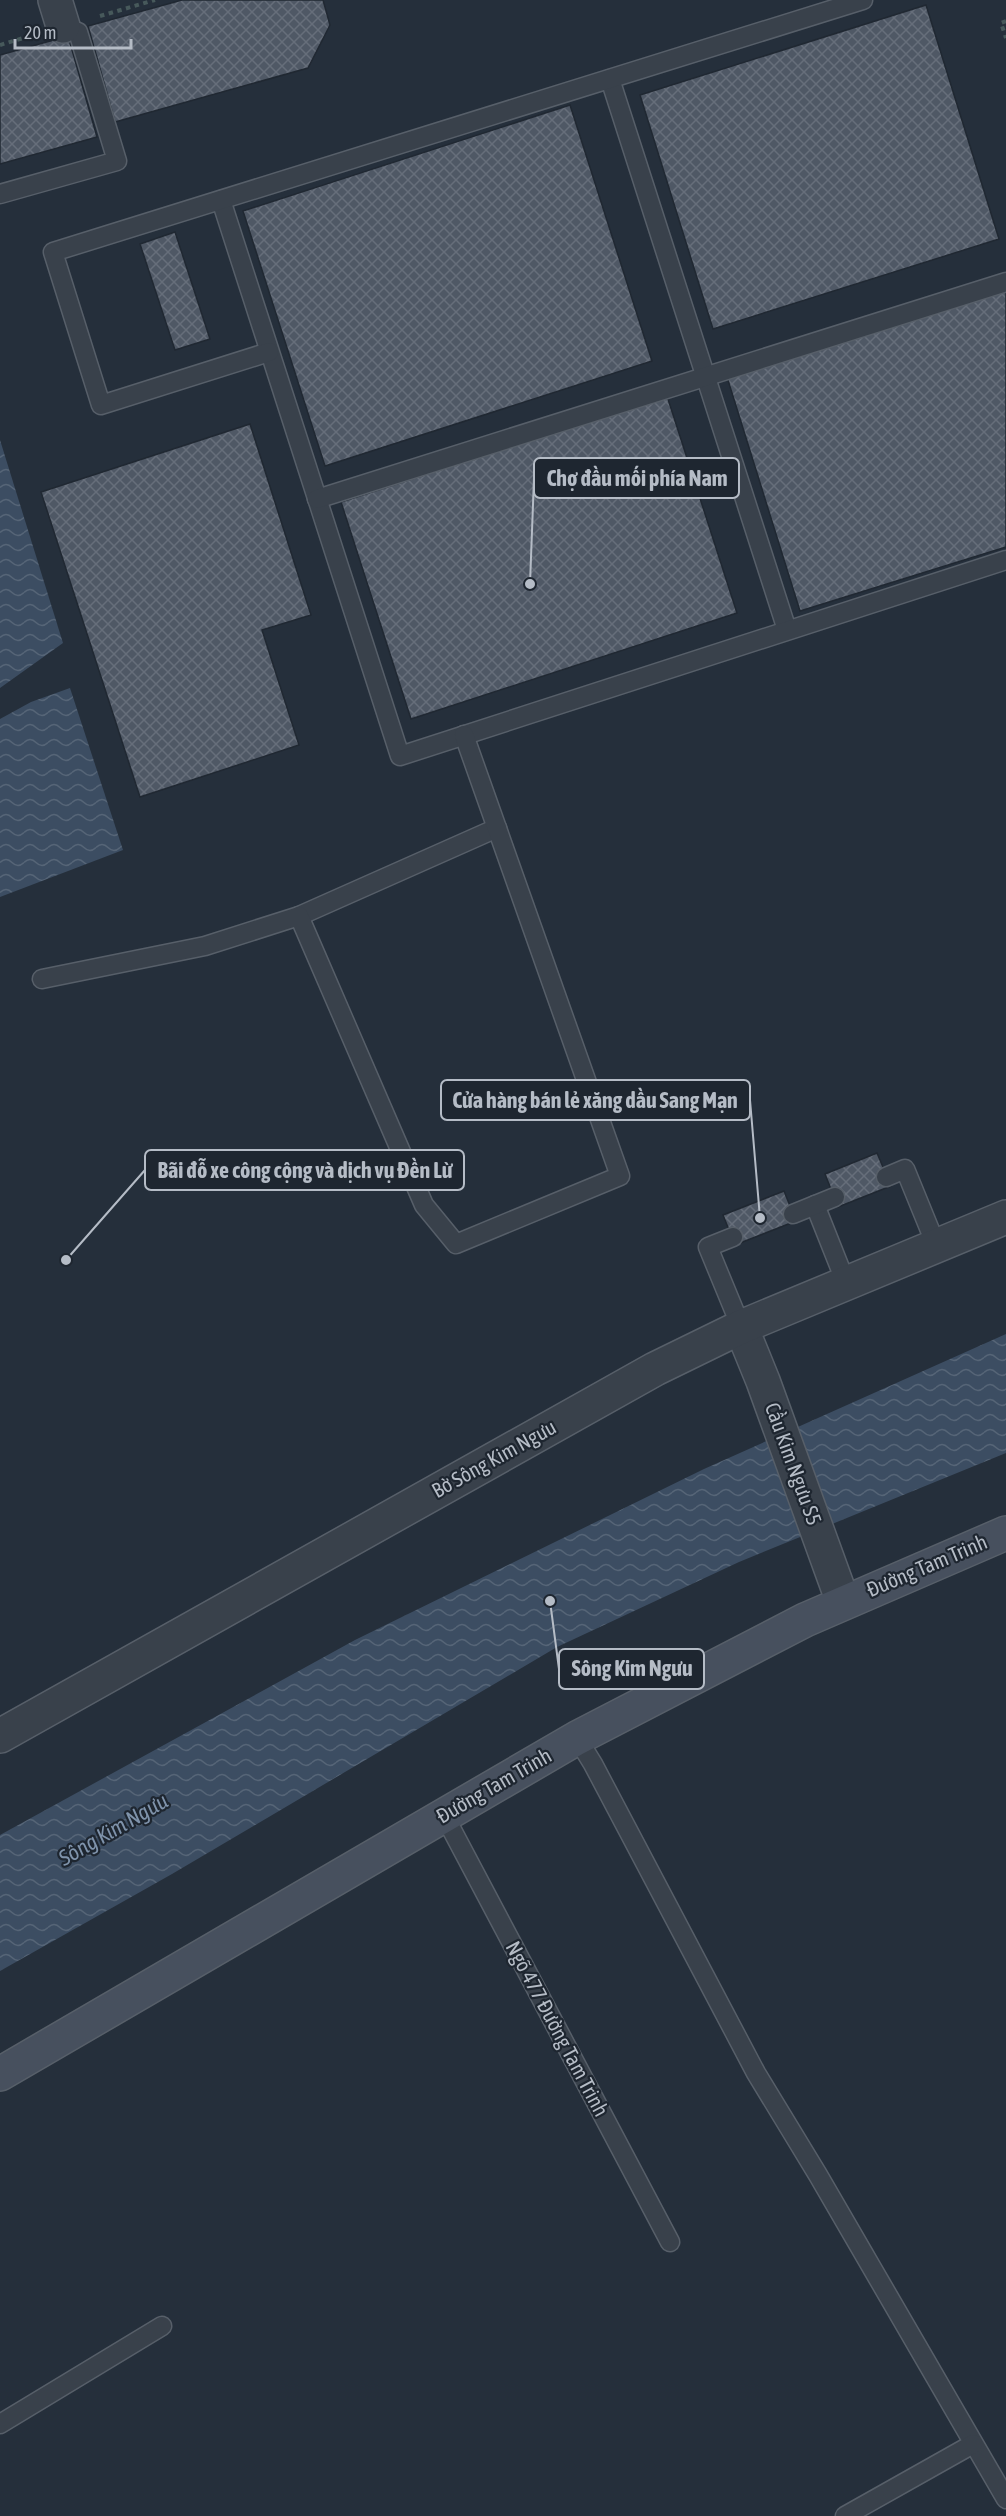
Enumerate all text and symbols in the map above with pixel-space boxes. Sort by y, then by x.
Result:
scale bar [15,12,130,50]
text: 20 m [24,22,56,43]
callout: Chợ đầu mối phía Nam [534,458,739,498]
text: Chợ đầu mối phía Nam [546,465,728,491]
callout: Cửa hàng bán lẻ xăng dầu Sang Mạn [441,1080,750,1120]
text: Cửa hàng bán lẻ xăng dầu Sang Mạn [452,1087,738,1113]
callout: Bãi đỗ xe công cộng và dịch vụ Đền Lừ [145,1150,464,1190]
text: Bãi đỗ xe công cộng và dịch vụ Đền Lừ [158,1157,454,1183]
street label: Cầu Kim Ngưu S5 [761,1399,827,1528]
street label: Bờ Sông Kim Ngưu [427,1414,560,1502]
street label: Đường Tam Trinh [863,1529,991,1601]
callout: Sông Kim Ngưu [559,1649,704,1689]
text: Sông Kim Ngưu [571,1655,693,1681]
street label: Đường Tam Trinh [432,1743,555,1828]
water label: Sông Kim Ngưu [53,1787,173,1871]
street label: Ngõ 477 Đường Tam Trinh [502,1937,614,2120]

